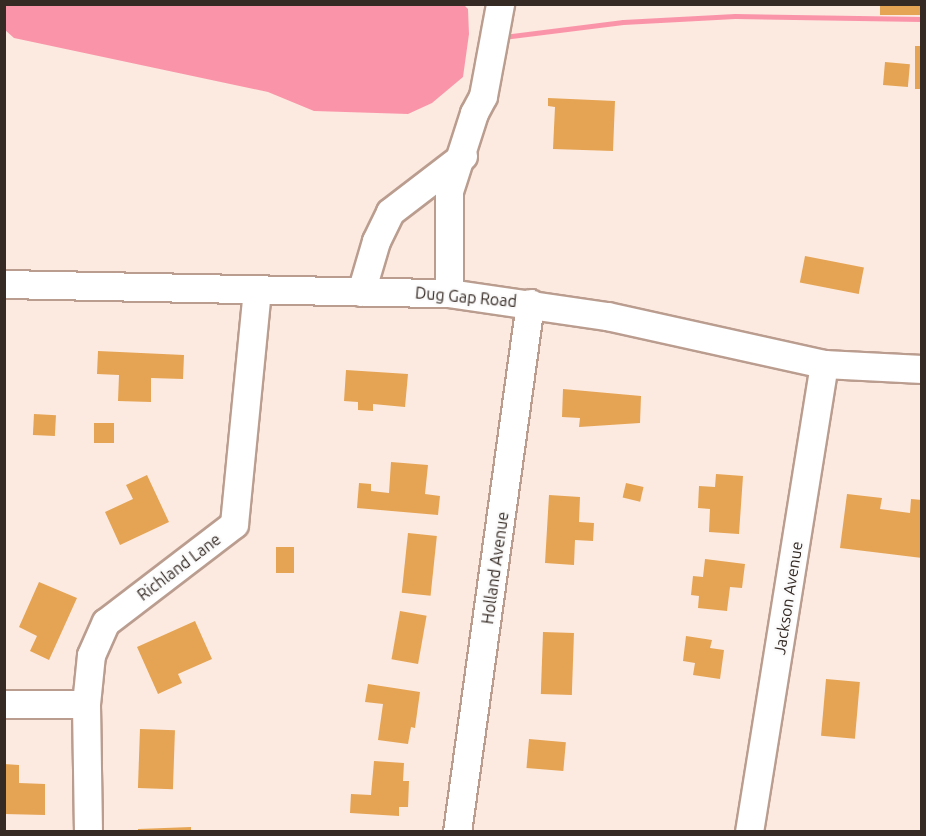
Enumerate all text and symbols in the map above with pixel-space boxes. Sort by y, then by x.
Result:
street label: Dug Gap Road [414,283,518,311]
street label: Holland Avenue [478,511,512,625]
street label: Richland Lane [134,529,224,605]
street label: Jackson Avenue [770,540,806,656]

